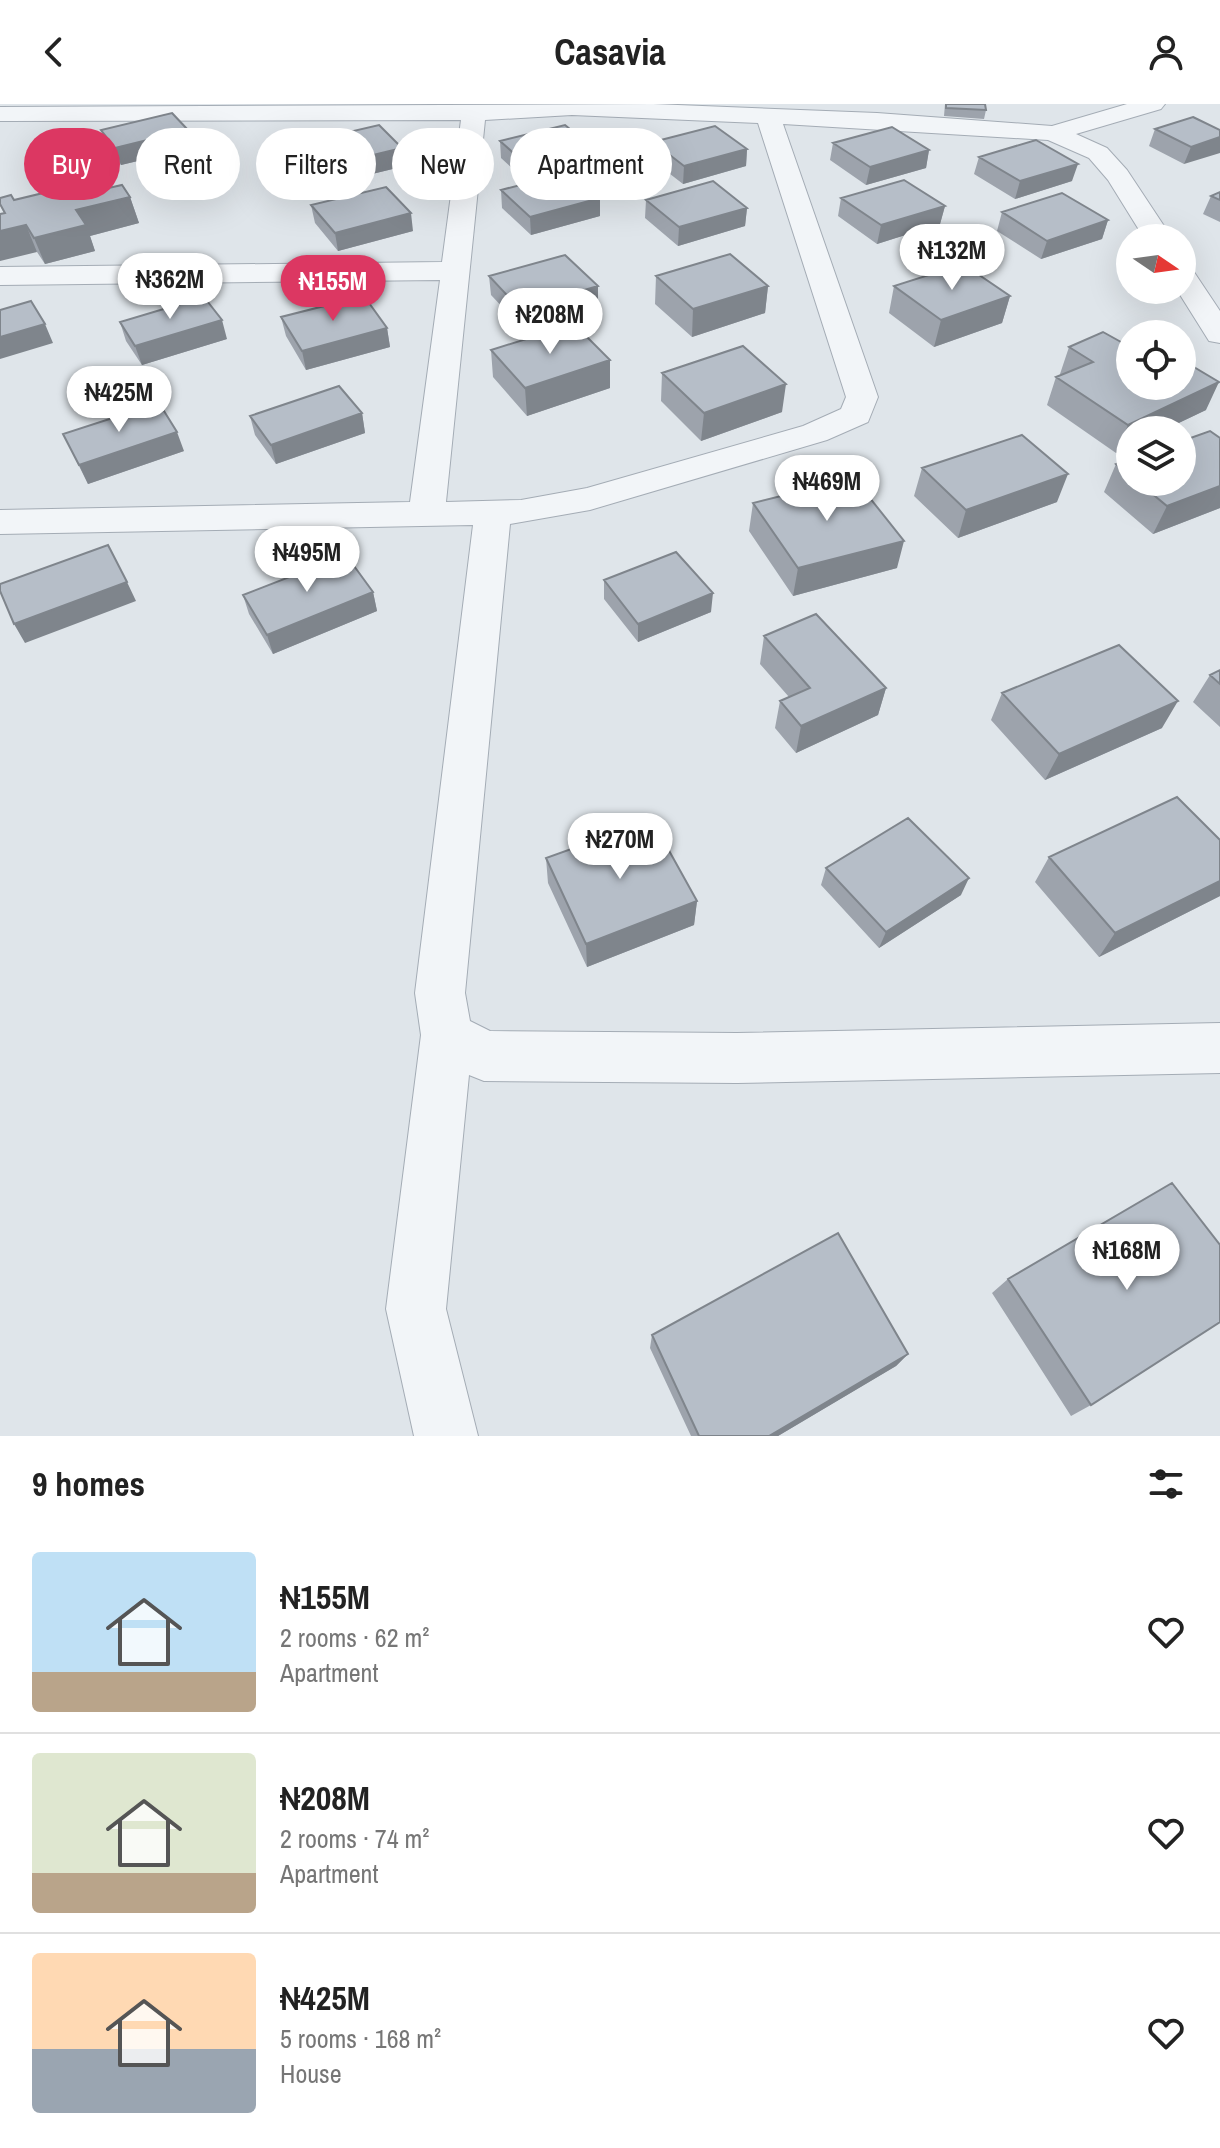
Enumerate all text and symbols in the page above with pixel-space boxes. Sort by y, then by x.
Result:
text: Casavia [554,28,666,76]
icon: back [32,30,76,74]
icon: person [1144,30,1188,74]
chip: Buy [24,128,120,200]
chip: Rent [136,128,240,200]
chip: Filters [256,128,376,200]
chip: New [392,128,494,200]
chip: Apartment [510,128,672,200]
pin: ₦132M [896,224,1008,292]
north arrow [1116,224,1196,304]
map controls [1116,224,1196,496]
text: ₦132M [918,232,986,267]
pin: ₦362M [114,253,226,321]
pin: ₦155M [277,255,389,323]
text: ₦362M [136,261,204,296]
text: ₦155M [299,263,367,298]
pin: ₦208M [494,288,606,356]
text: ₦208M [516,296,584,331]
button: locate [1116,320,1196,400]
pin: ₦425M [63,366,175,434]
text: ₦425M [85,374,153,409]
button: layers [1116,416,1196,496]
pin: ₦469M [771,455,883,523]
text: ₦469M [793,463,861,498]
pin: ₦495M [251,526,363,594]
text: ₦495M [273,534,341,569]
pin: ₦270M [564,813,676,881]
text: ₦270M [586,821,654,856]
pin: ₦168M [1071,1224,1183,1292]
text: ₦168M [1093,1232,1161,1267]
text: 9 homes [32,1461,145,1507]
icon: filters [1144,1462,1188,1506]
text: ₦155M [280,1574,370,1620]
icon: home [96,1584,192,1680]
icon: heart [1144,1610,1188,1654]
text: 2 rooms · 62 m² [280,1620,429,1655]
text: Apartment [280,1655,378,1690]
text: ₦208M [280,1775,370,1821]
icon: home [96,1785,192,1881]
icon: heart [1144,1811,1188,1855]
text: 2 rooms · 74 m² [280,1821,429,1856]
text: Apartment [280,1856,378,1891]
text: ₦425M [280,1975,370,2021]
icon: home [96,1985,192,2081]
icon: heart [1144,2011,1188,2055]
text: 5 rooms · 168 m² [280,2021,441,2056]
text: House [280,2056,342,2091]

